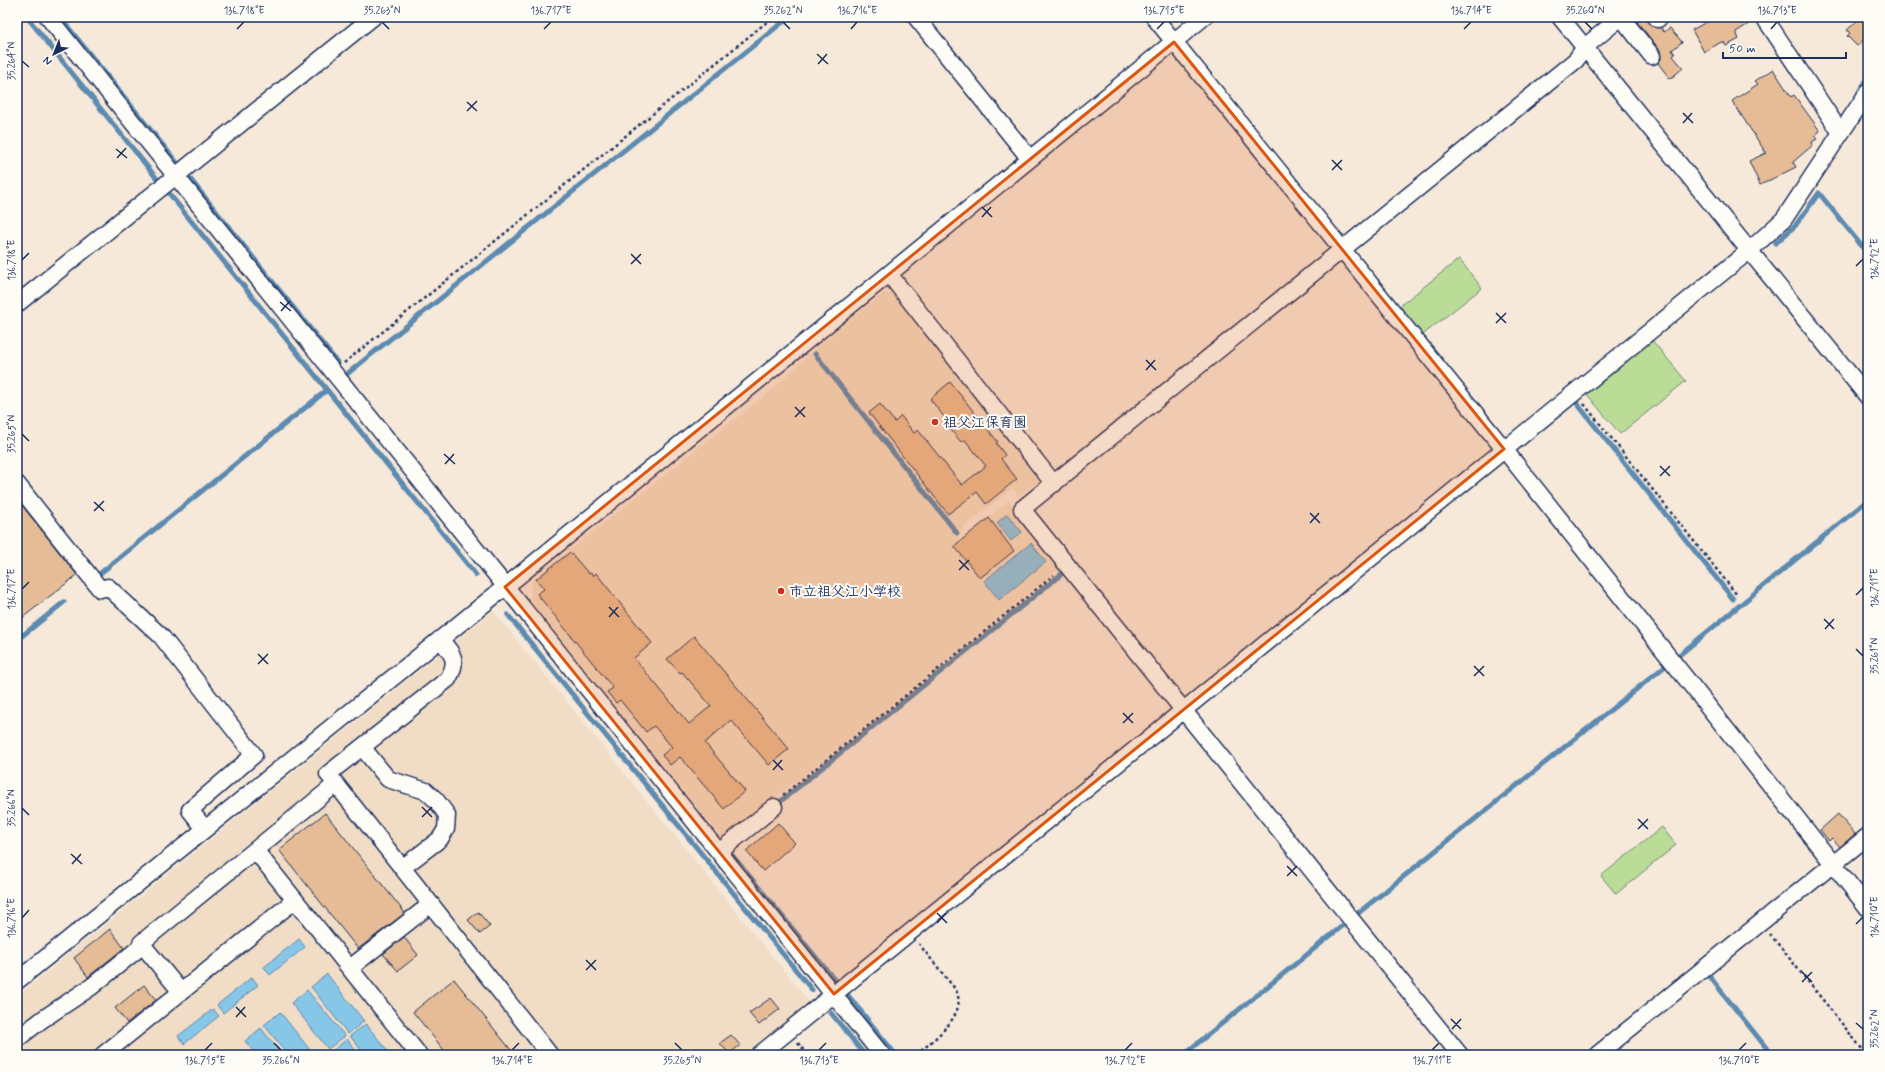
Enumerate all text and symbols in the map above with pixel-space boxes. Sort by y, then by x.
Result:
text: 136.718°E [224,4,265,18]
text: 35.263°N [364,4,401,18]
text: 136.717°E [531,4,572,18]
text: 35.262°N [764,4,803,18]
text: 136.716°E [837,4,877,18]
text: 136.715°E [1144,4,1185,18]
text: 136.714°E [1450,4,1492,18]
text: 35.260°N [1566,4,1605,18]
text: 136.713°E [1757,4,1797,18]
north arrow [34,34,74,74]
scale bar [1723,34,1846,60]
text: 35.264°N [5,41,19,80]
text: 50 m [1729,41,1756,57]
text: N [40,53,55,68]
text: 136.712°E [1868,238,1882,280]
text: 136.718°E [5,239,19,280]
place label: 祖父江保育園 [943,414,1027,432]
text: 35.265°N [5,415,19,453]
marker: 祖父江保育園 [930,417,940,427]
text: 136.717°E [5,568,19,609]
text: 136.711°E [1868,568,1882,608]
place label: 市立祖父江小学校 [789,583,901,601]
marker: 市立祖父江小学校 [776,586,786,596]
text: 35.261°N [1868,637,1882,674]
text: 35.266°N [5,789,19,827]
text: 136.710°E [1868,896,1882,938]
text: 136.716°E [5,898,19,938]
text: 35.262°N [1868,1009,1882,1048]
text: 136.715°E [185,1054,226,1068]
text: 35.266°N [262,1054,300,1068]
text: 136.714°E [491,1054,533,1068]
text: 35.265°N [663,1054,701,1068]
text: 136.713°E [799,1054,839,1068]
text: 136.712°E [1104,1054,1146,1068]
text: 136.711°E [1412,1054,1452,1068]
text: 136.710°E [1718,1054,1760,1068]

